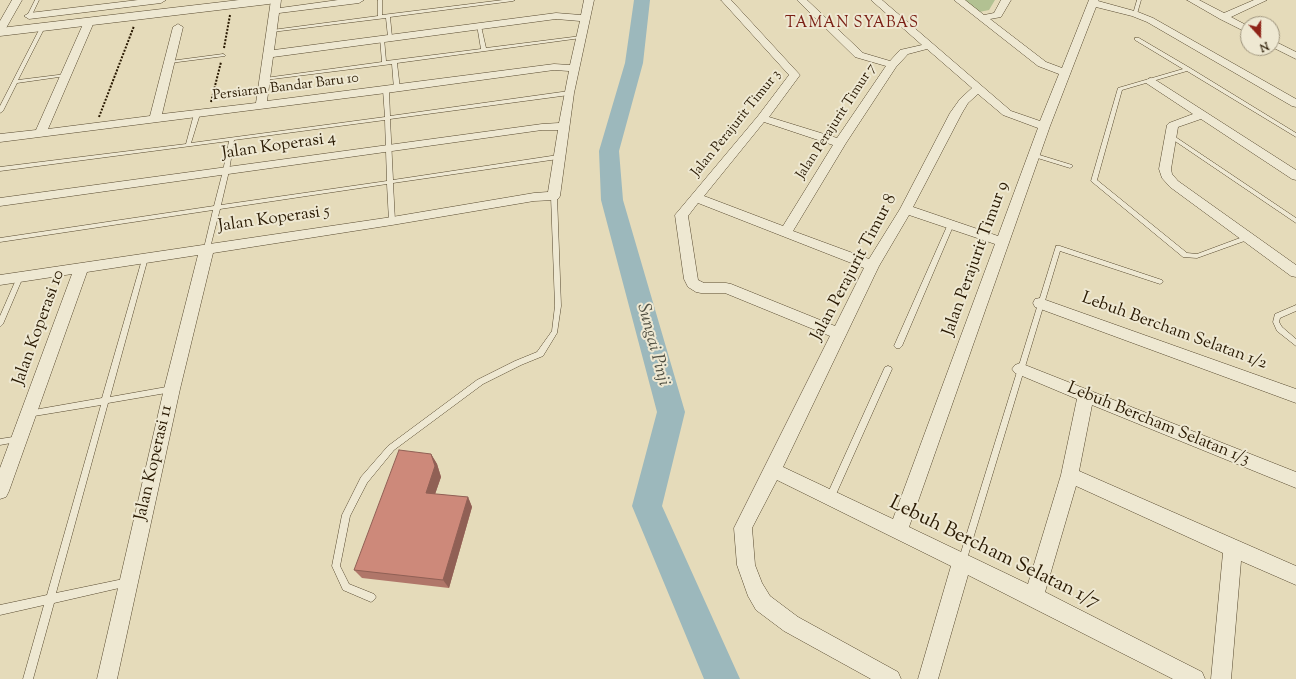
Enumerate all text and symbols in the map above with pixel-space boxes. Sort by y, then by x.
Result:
district label: TAMAN SYABAS [785,15,919,33]
north arrow [1240,16,1280,56]
text: N [1257,37,1271,55]
street label: Jalan Perajurit Timur 7 [793,61,881,183]
street label: Jalan Perajurit Timur 3 [689,67,785,181]
street label: Persiaran Bandar Baru 10 [212,71,360,105]
street label: Jalan Koperasi 4 [221,129,337,165]
street label: Jalan Perajurit Timur 9 [940,179,1014,339]
street label: Jalan Perajurit Timur 8 [808,191,902,345]
street label: Jalan Koperasi 5 [217,202,331,238]
street label: Jalan Koperasi 10 [10,268,70,388]
street label: Lebuh Bercham Selatan 1/2 [1078,289,1270,375]
water label: Sungai Pinji [631,301,673,389]
street label: Lebuh Bercham Selatan 1/3 [1064,379,1252,471]
street label: Jalan Koperasi 11 [132,403,178,523]
street label: Lebuh Bercham Selatan 1/7 [885,492,1103,616]

